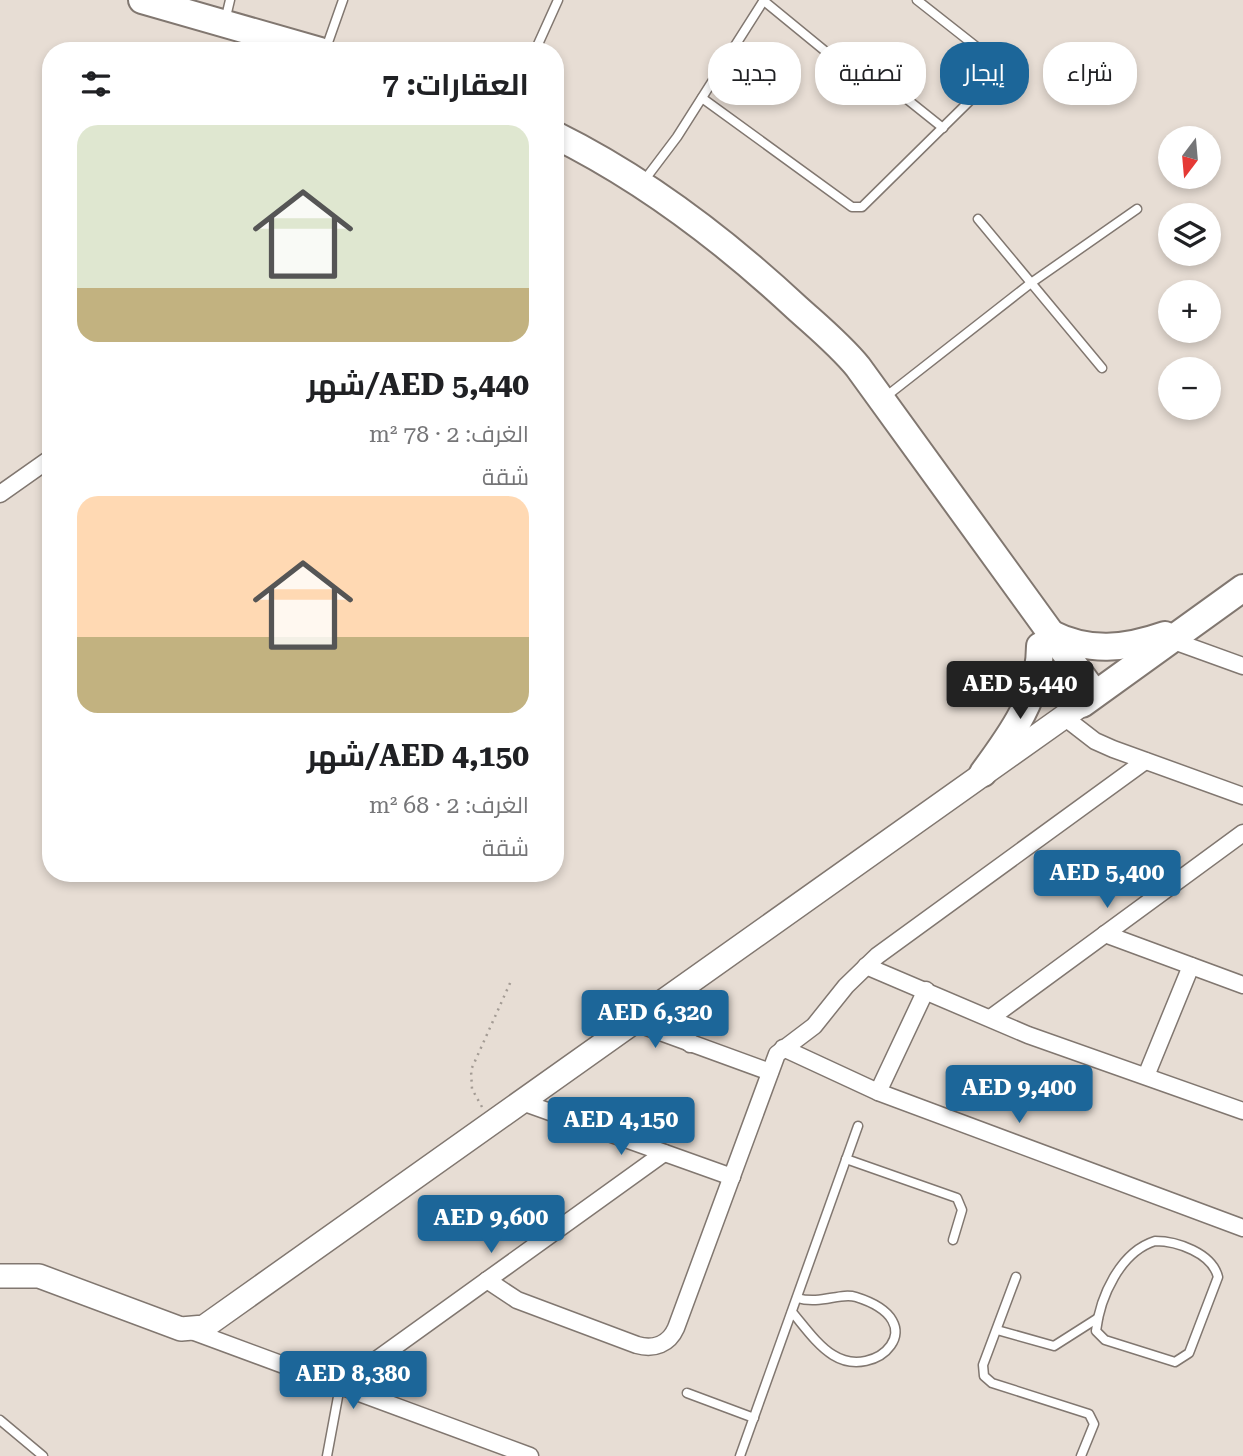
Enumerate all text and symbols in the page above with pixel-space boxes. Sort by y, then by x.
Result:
chip: جديد [708,42,801,105]
chip: تصفية [815,42,926,105]
chip: إيجار [940,42,1029,105]
chip: شراء [1043,42,1137,105]
icon: filters [77,65,115,103]
text: العقارات: 7 [382,67,529,102]
north arrow [1158,126,1222,189]
map controls [1158,126,1221,420]
icon: home [240,171,366,297]
button: layers [1158,203,1221,266]
button: + [1158,280,1221,343]
button: − [1158,357,1221,420]
text: AED 5,440/شهر [307,367,529,402]
text: الغرف: 2 · 78 m² [369,421,529,448]
text: شقة [482,464,529,491]
icon: home [240,542,366,668]
pin: AED 5,440 [940,662,1100,721]
text: AED 5,440 [963,670,1077,697]
text: AED 4,150/شهر [307,738,529,773]
text: الغرف: 2 · 68 m² [369,792,529,819]
text: شقة [482,835,529,862]
pin: AED 5,400 [1027,850,1187,910]
text: AED 5,400 [1050,859,1164,886]
pin: AED 6,320 [575,990,735,1050]
text: AED 6,320 [598,999,712,1026]
pin: AED 9,400 [939,1066,1099,1125]
text: AED 9,400 [962,1074,1076,1101]
pin: AED 4,150 [541,1098,701,1157]
text: AED 4,150 [564,1106,678,1133]
pin: AED 9,600 [411,1196,571,1255]
text: AED 9,600 [434,1204,548,1231]
pin: AED 8,380 [273,1352,433,1411]
text: AED 8,380 [296,1360,410,1387]

